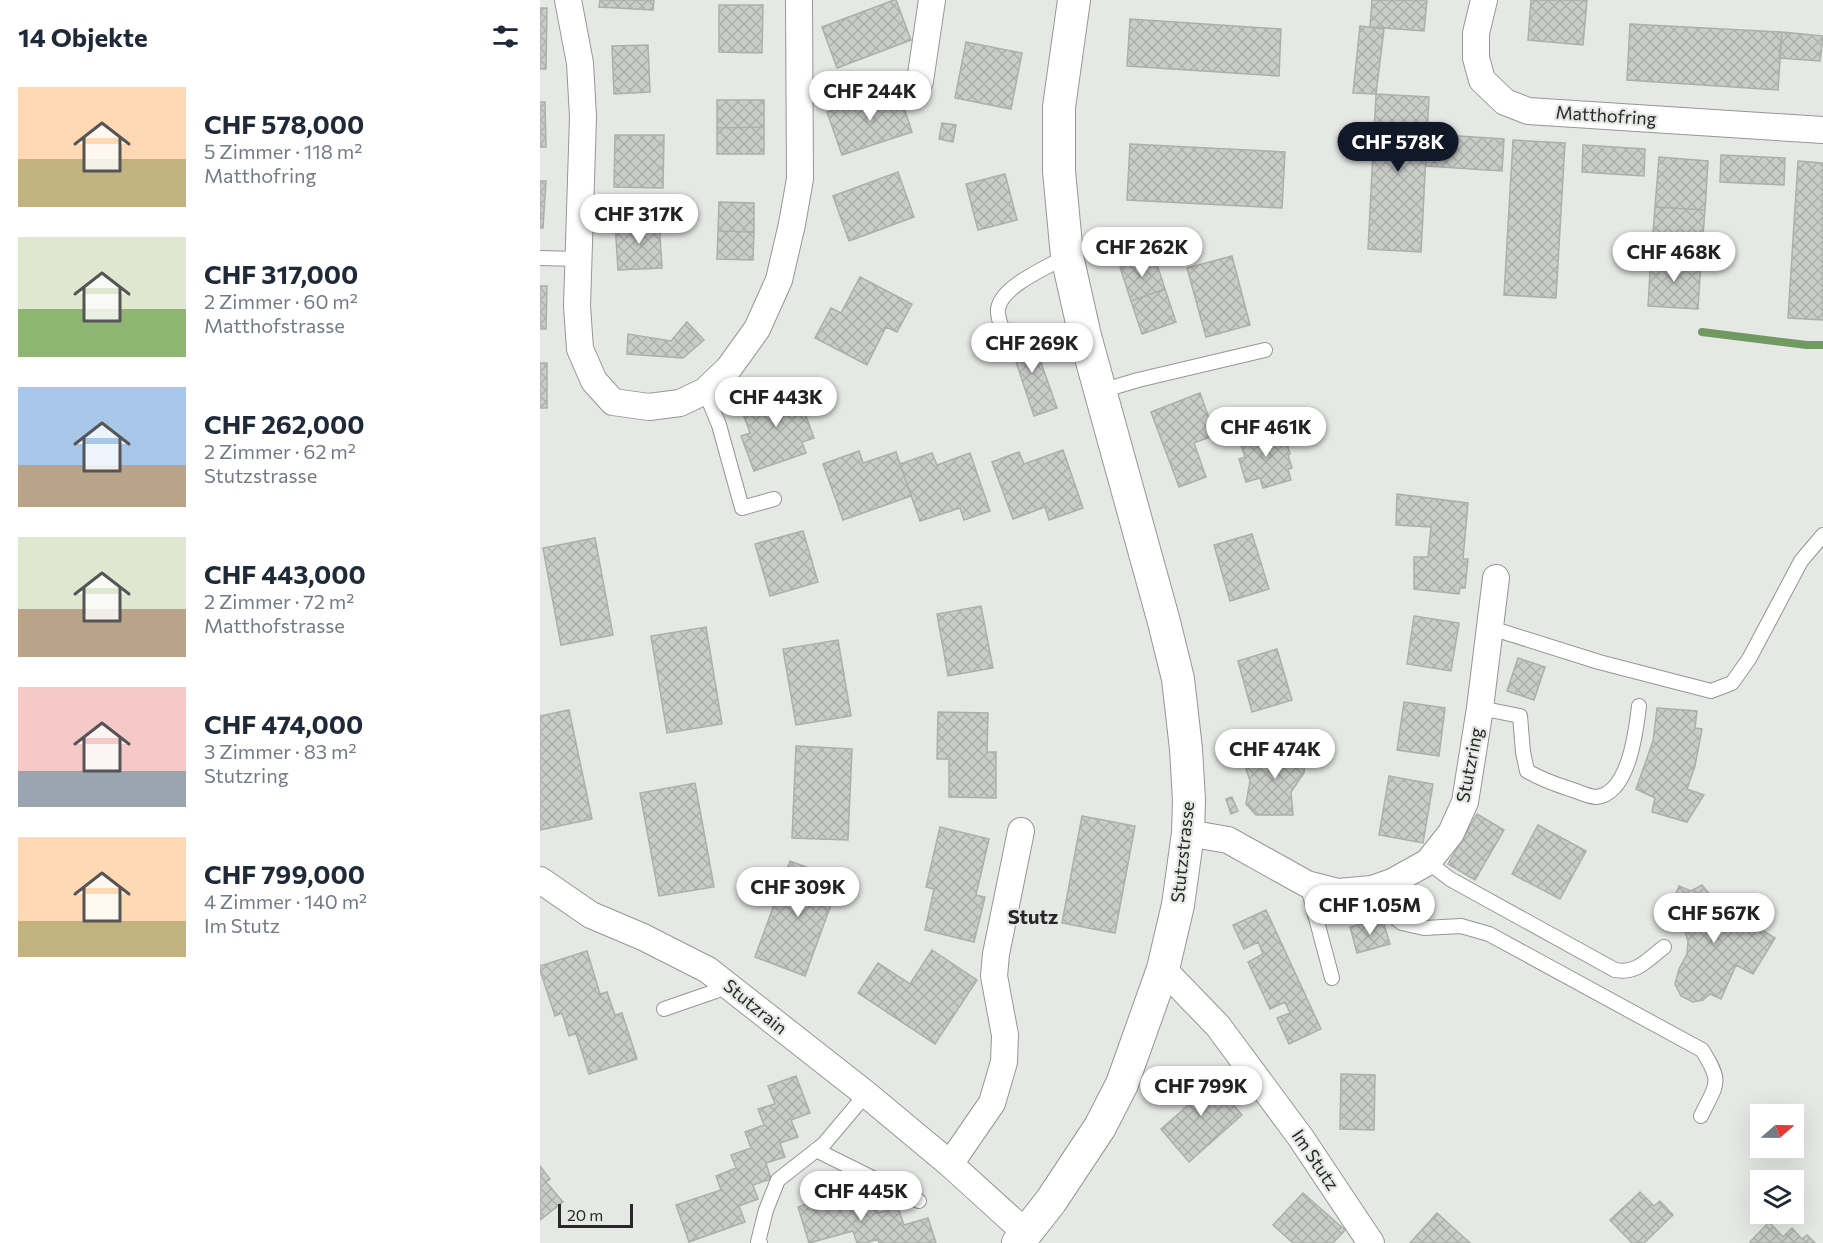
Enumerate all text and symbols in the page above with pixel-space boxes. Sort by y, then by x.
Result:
icon: filters [489,20,522,53]
text: 14 Objekte [18,21,148,52]
pin: CHF 244K [808,71,932,122]
text: CHF 244K [823,78,917,102]
street label: Matthofring [1555,101,1658,130]
text: CHF 578,000 [204,108,364,139]
icon: home [66,111,138,183]
pin: CHF 578K [1336,122,1460,173]
text: CHF 578K [1352,129,1444,153]
text: 5 Zimmer · 118 m² [204,139,362,163]
text: Matthofring [204,163,316,187]
pin: CHF 317K [577,194,701,245]
text: CHF 317K [594,201,684,225]
pin: CHF 262K [1080,227,1204,278]
pin: CHF 468K [1612,232,1736,283]
text: CHF 262K [1096,234,1188,258]
text: CHF 468K [1627,239,1721,263]
text: CHF 317,000 [204,258,358,289]
icon: home [66,261,138,333]
text: 2 Zimmer · 60 m² [204,289,358,313]
text: Matthofstrasse [204,313,345,337]
pin: CHF 269K [970,323,1094,374]
text: CHF 269K [985,330,1079,354]
pin: CHF 443K [714,377,838,428]
text: CHF 443K [729,384,823,408]
pin: CHF 461K [1204,407,1328,458]
text: CHF 262,000 [204,408,365,439]
icon: home [66,411,138,483]
text: CHF 461K [1220,414,1312,438]
text: 2 Zimmer · 62 m² [204,439,356,463]
text: Stutzstrasse [204,463,317,487]
text: CHF 443,000 [204,558,366,589]
icon: home [66,561,138,633]
text: 2 Zimmer · 72 m² [204,589,354,613]
text: Matthofstrasse [204,613,345,637]
text: CHF 474,000 [204,708,363,739]
icon: home [66,711,138,783]
street label: Stutzring [1451,725,1487,804]
pin: CHF 474K [1213,729,1337,780]
text: CHF 474K [1229,736,1321,760]
text: 3 Zimmer · 83 m² [204,739,356,763]
text: Stutzring [204,763,288,787]
street label: Stutzstrasse [1166,800,1198,904]
text: CHF 799,000 [204,858,365,889]
icon: home [66,861,138,933]
pin: CHF 309K [736,867,860,918]
text: CHF 309K [750,874,846,898]
pin: CHF 1.05M [1301,885,1439,936]
text: 4 Zimmer · 140 m² [204,889,367,913]
text: CHF 1.05M [1319,892,1421,916]
pin: CHF 567K [1652,893,1776,944]
text: CHF 567K [1668,900,1760,924]
district label: Stutz [1008,904,1058,928]
text: Im Stutz [204,913,280,937]
street label: Stutzrain [719,974,792,1039]
pin: CHF 799K [1139,1066,1263,1117]
text: CHF 799K [1154,1073,1248,1097]
north arrow [1750,1104,1804,1158]
map controls [1750,1104,1804,1224]
street label: Im Stutz [1288,1125,1344,1194]
button: layers [1750,1170,1804,1224]
pin: CHF 445K [799,1171,923,1222]
text: CHF 445K [814,1178,908,1202]
scale bar [558,1201,633,1228]
text: 20 m [567,1205,603,1224]

